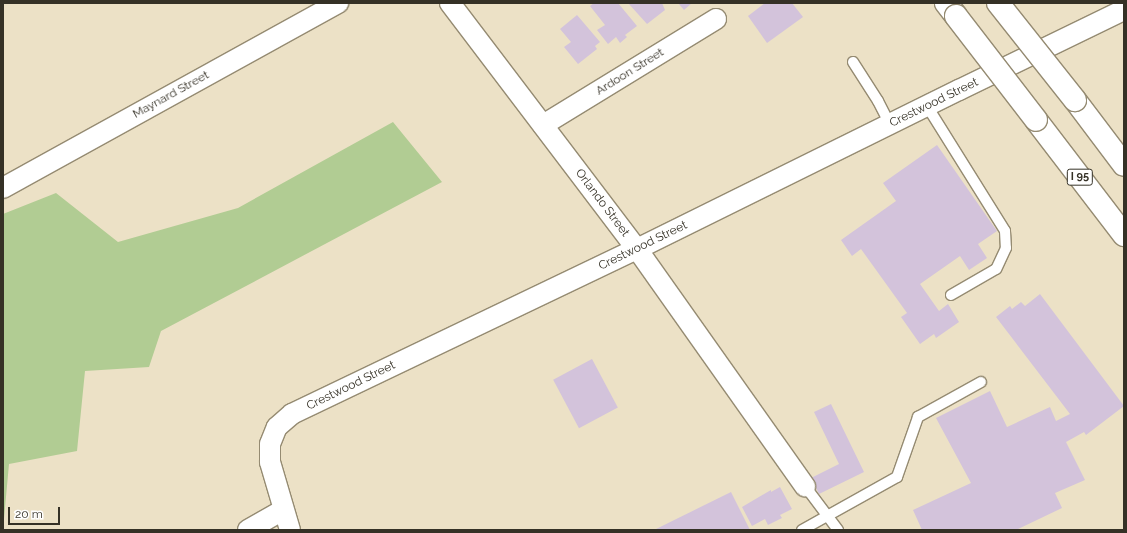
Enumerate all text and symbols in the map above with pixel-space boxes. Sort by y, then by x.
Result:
street label: Ardoon Street [593,45,667,99]
street label: Maynard Street [130,68,212,122]
street label: Crestwood Street [887,75,981,131]
street label: Orlando Street [572,166,632,240]
road number: I 95 [1066,168,1094,186]
street label: Crestwood Street [596,218,690,274]
street label: Crestwood Street [304,358,398,414]
scale bar [10,499,62,525]
text: 20 m [15,507,43,521]

